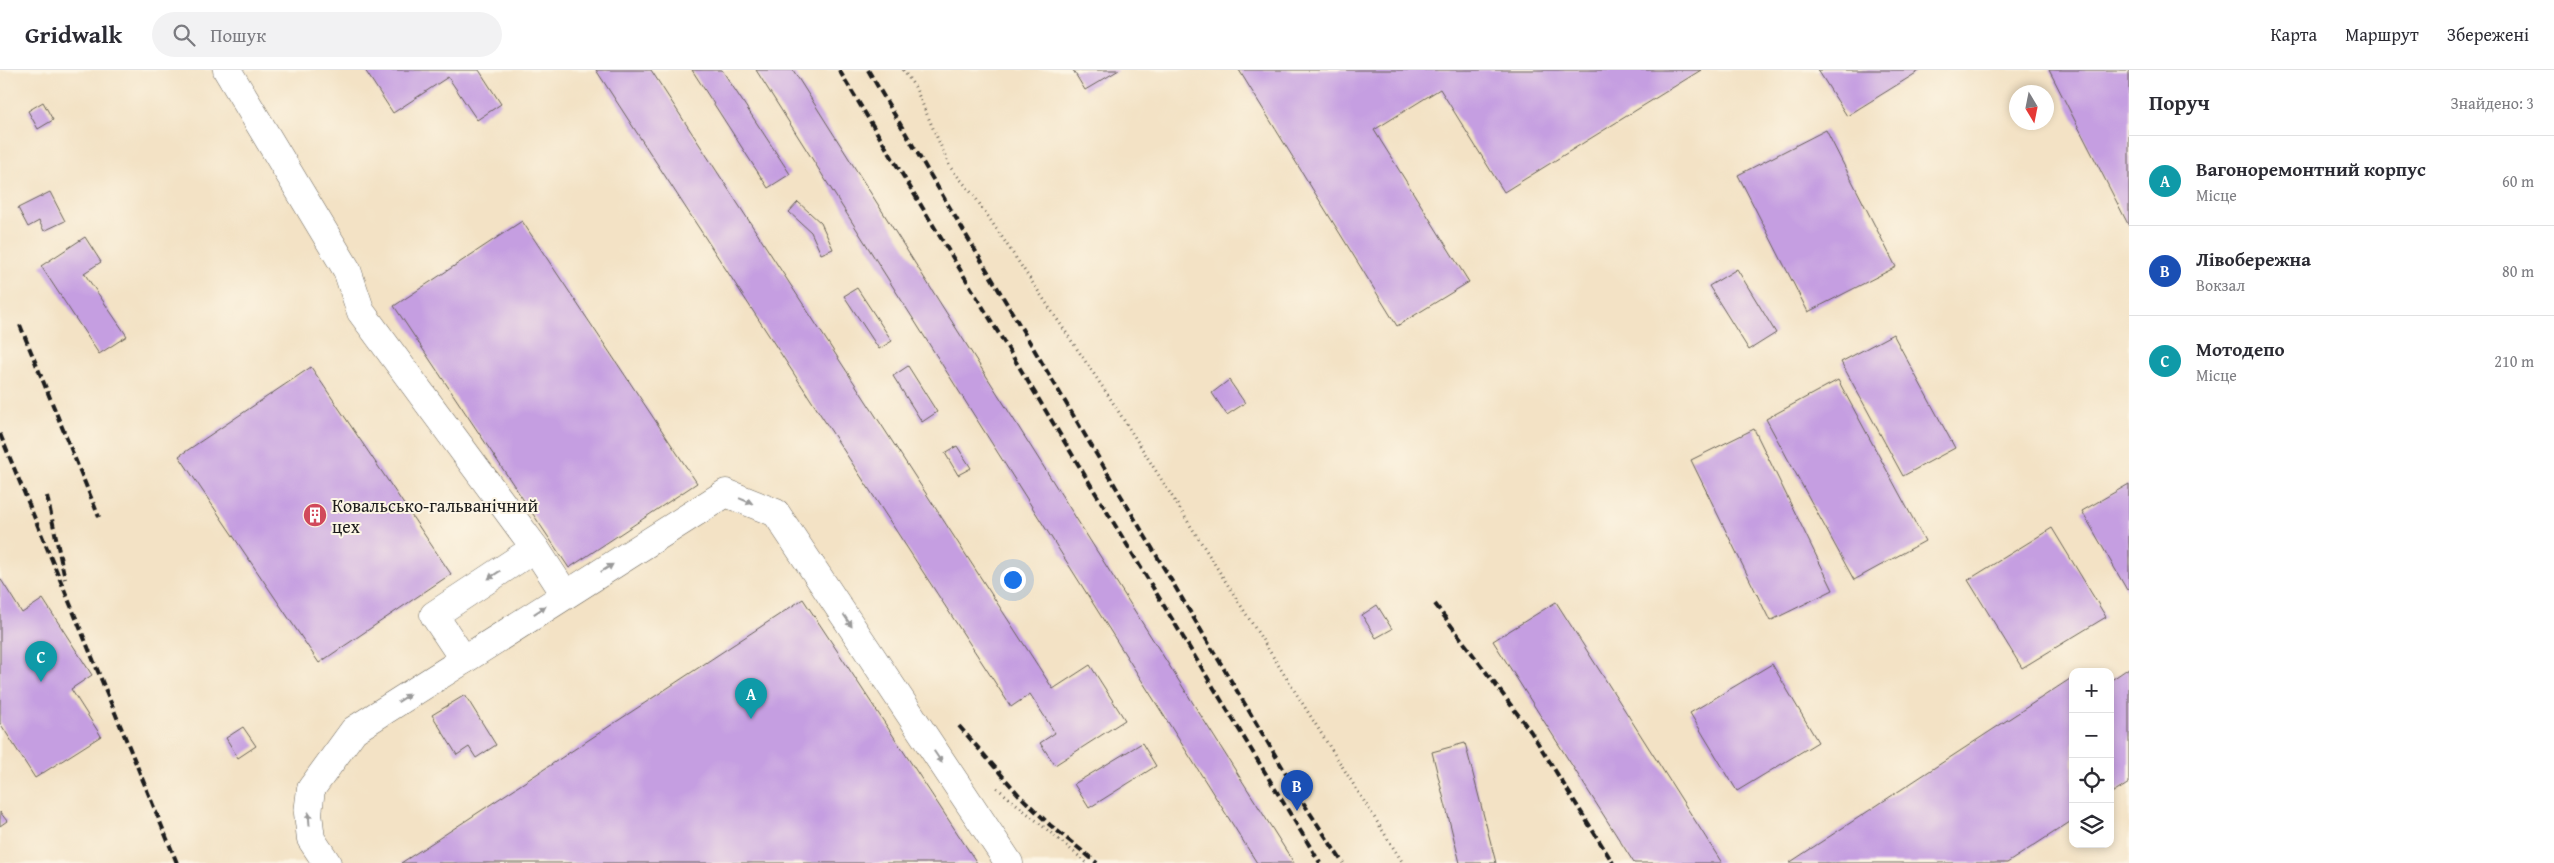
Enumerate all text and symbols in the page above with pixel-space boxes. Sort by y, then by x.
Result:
search box [152,12,502,57]
text: Gridwalk [25,17,122,52]
icon: search [170,21,198,49]
text: Пошук [210,21,266,49]
text: Карта [2271,21,2317,48]
text: Маршрут [2345,21,2419,48]
text: Збережені [2447,21,2529,48]
north arrow [2009,85,2054,130]
text: Поруч [2149,87,2210,118]
text: Знайдено: 3 [2451,91,2534,115]
text: Вагоноремонтний корпус [2196,155,2426,183]
text: A [2160,169,2170,193]
text: 60 m [2502,169,2534,193]
text: Місце [2196,183,2237,207]
text: Лівобережна [2196,245,2311,273]
text: B [2160,259,2170,283]
text: 80 m [2502,259,2534,283]
text: Вокзал [2196,273,2245,297]
text: Мотодепо [2196,335,2285,363]
text: C [2160,349,2170,373]
text: 210 m [2494,349,2534,373]
text: Місце [2196,363,2237,387]
place label: Ковальсько-гальванічний цех [332,492,538,540]
one-way arrow [739,497,754,505]
building icon: Ковальсько-гальванічний цех [302,502,328,528]
one-way arrow [600,563,613,572]
your location [1000,567,1026,593]
one-way arrow [488,570,501,580]
one-way arrow [534,605,547,615]
one-way arrow [843,615,853,628]
pin: C [25,641,57,682]
map controls [2069,668,2114,848]
button: + [2069,668,2114,713]
pin: A [735,678,767,719]
one-way arrow [397,693,410,703]
button: − [2069,713,2114,758]
one-way arrow [933,750,943,763]
button: locate [2069,758,2114,803]
pin: B [1281,770,1313,811]
button: layers [2069,803,2114,848]
one-way arrow [305,811,313,827]

